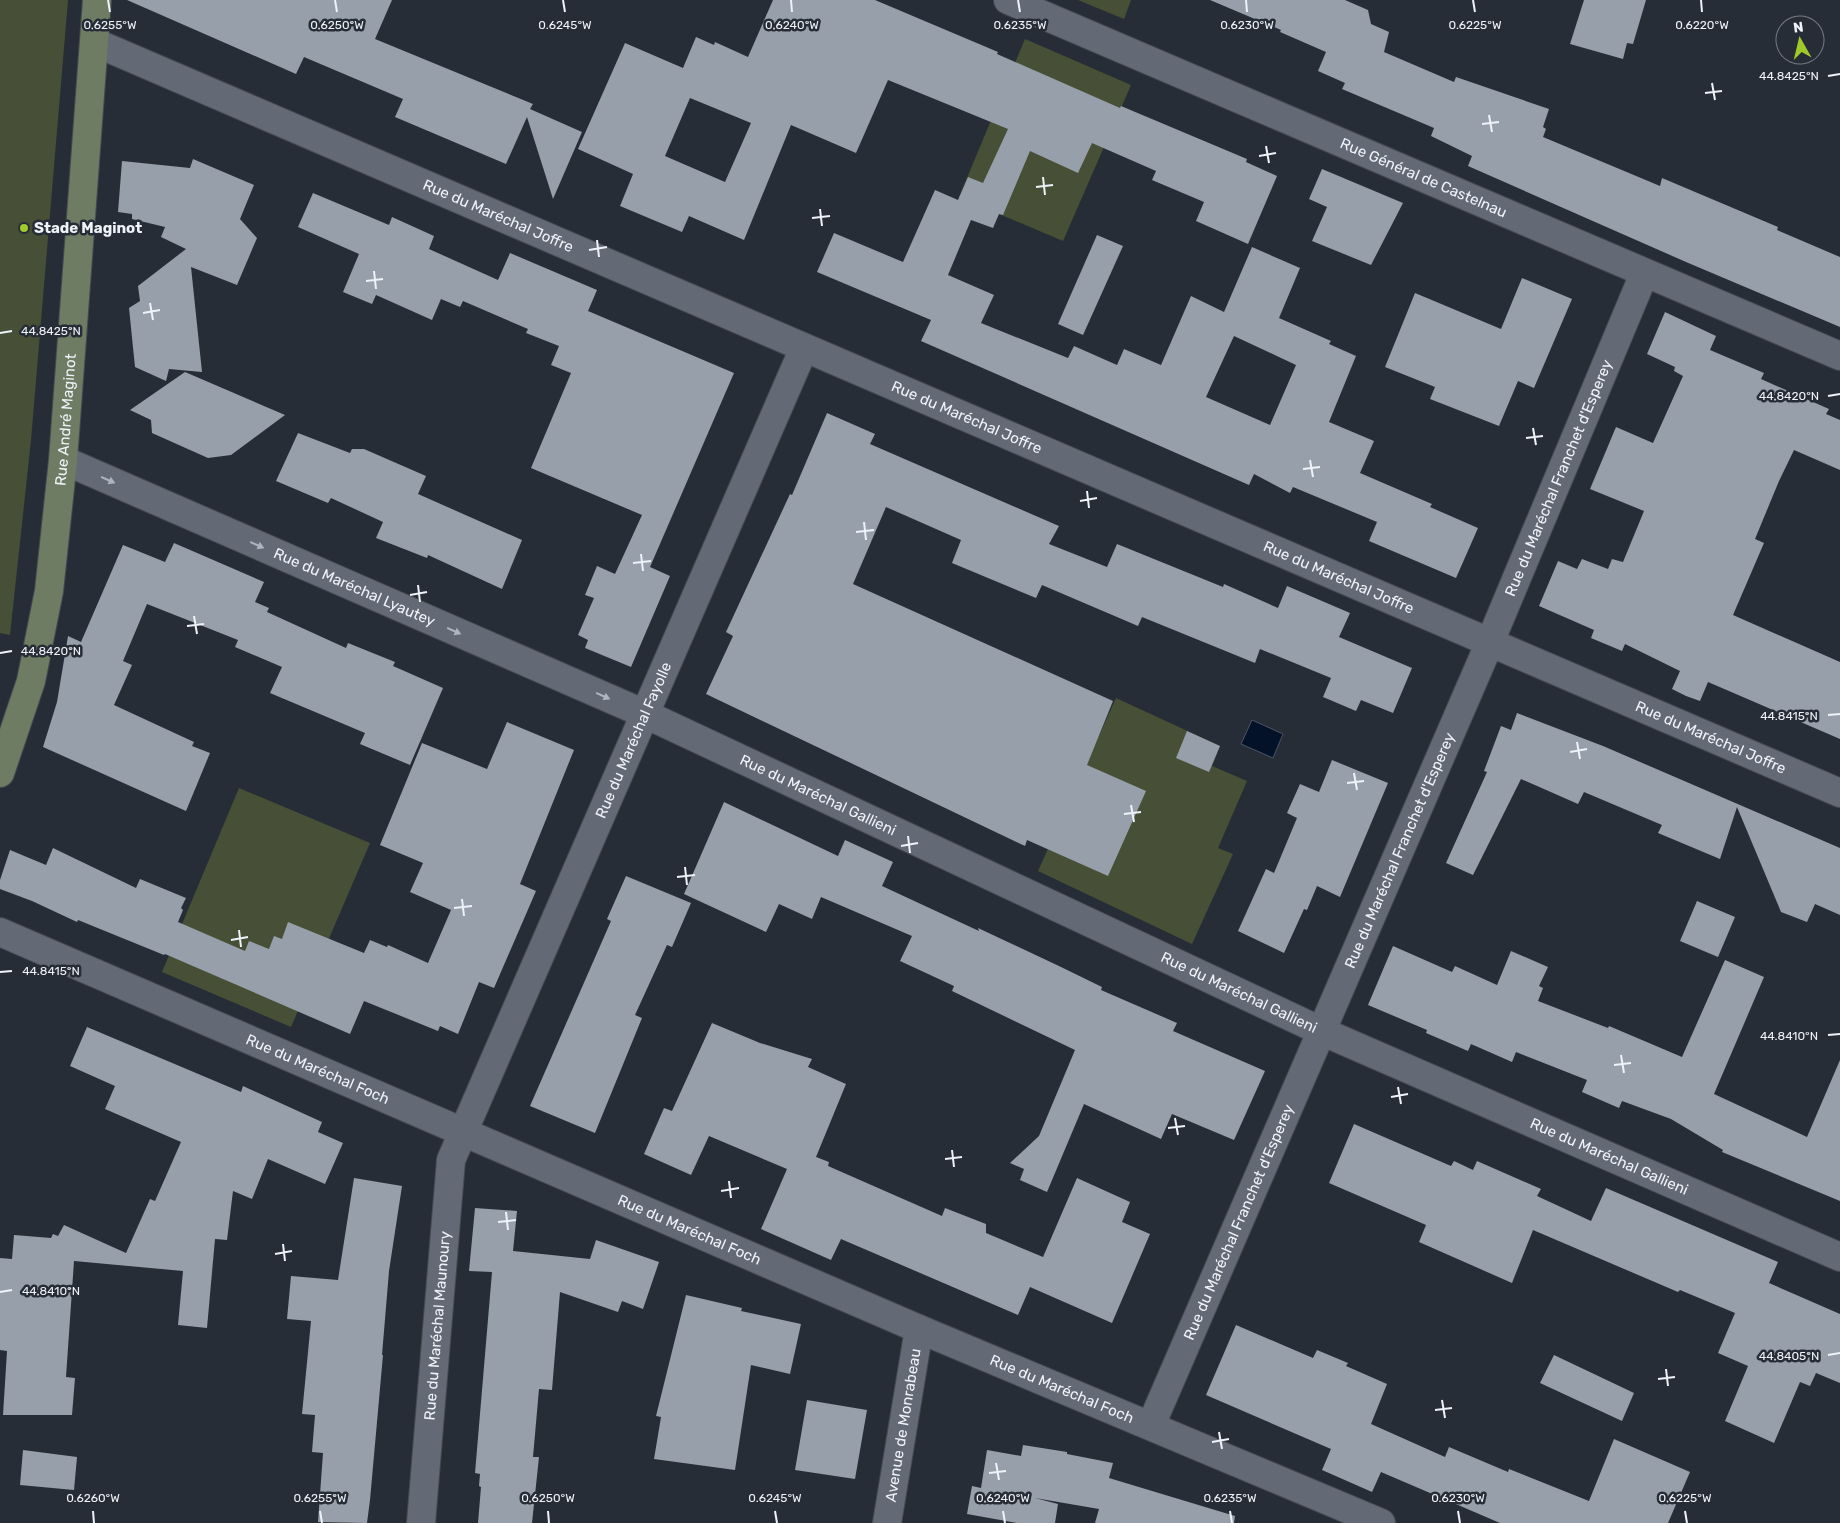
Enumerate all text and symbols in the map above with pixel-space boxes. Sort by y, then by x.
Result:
north arrow [1775,15,1825,65]
text: 0.6255°W [83,18,137,32]
text: 0.6250°W [310,18,364,32]
text: 0.6245°W [538,18,592,32]
text: 0.6240°W [765,18,819,32]
text: 0.6235°W [993,18,1047,32]
text: 0.6230°W [1220,18,1274,32]
text: 0.6225°W [1448,18,1502,32]
text: 0.6220°W [1675,18,1729,32]
text: N [1792,19,1804,37]
text: 44.8425°N [1759,69,1819,83]
street label: Rue Général de Castelnau [1337,134,1510,221]
street label: Rue du Maréchal Joffre [420,176,576,256]
place label: Stade Maginot [34,219,142,237]
marker: Stade Maginot [18,222,30,234]
text: 44.8425°N [21,324,81,338]
street label: Rue André Maginot [51,353,80,487]
street label: Rue du Maréchal Franchet d'Esperey [1501,357,1616,599]
street label: Rue du Maréchal Joffre [889,377,1045,458]
text: 44.8420°N [1759,389,1819,403]
one-way arrow [101,476,115,484]
street label: Rue du Maréchal Joffre [1261,537,1417,618]
one-way arrow [250,541,264,549]
street label: Rue du Maréchal Lyautey [271,544,438,630]
one-way arrow [447,627,461,635]
text: 44.8420°N [21,644,81,658]
street label: Rue du Maréchal Fayolle [592,659,675,821]
one-way arrow [596,692,610,700]
street label: Rue du Maréchal Joffre [1633,697,1789,778]
text: 44.8415°N [1760,709,1818,723]
street label: Rue du Maréchal Franchet d'Esperey [1341,730,1459,971]
street label: Rue du Maréchal Gallieni [737,751,899,839]
street label: Rue du Maréchal Gallieni [1158,948,1320,1037]
text: 44.8415°N [22,964,80,978]
text: 44.8410°N [1760,1029,1818,1043]
street label: Rue du Maréchal Foch [243,1030,392,1108]
street label: Rue du Maréchal Franchet d'Esperey [1180,1102,1298,1343]
street label: Rue du Maréchal Gallieni [1527,1114,1691,1199]
street label: Rue du Maréchal Foch [615,1191,764,1269]
street label: Rue du Maréchal Maunoury [421,1230,454,1421]
text: 44.8410°N [22,1284,80,1298]
street label: Avenue de Monrabeau [882,1347,925,1503]
text: 44.8405°N [1759,1349,1819,1363]
street label: Rue du Maréchal Foch [987,1351,1137,1427]
text: 0.6260°W [66,1491,120,1505]
text: 0.6255°W [293,1491,347,1505]
text: 0.6250°W [521,1491,575,1505]
text: 0.6245°W [748,1491,802,1505]
text: 0.6240°W [976,1491,1030,1505]
text: 0.6235°W [1203,1491,1257,1505]
text: 0.6230°W [1431,1491,1485,1505]
text: 0.6225°W [1658,1491,1712,1505]

